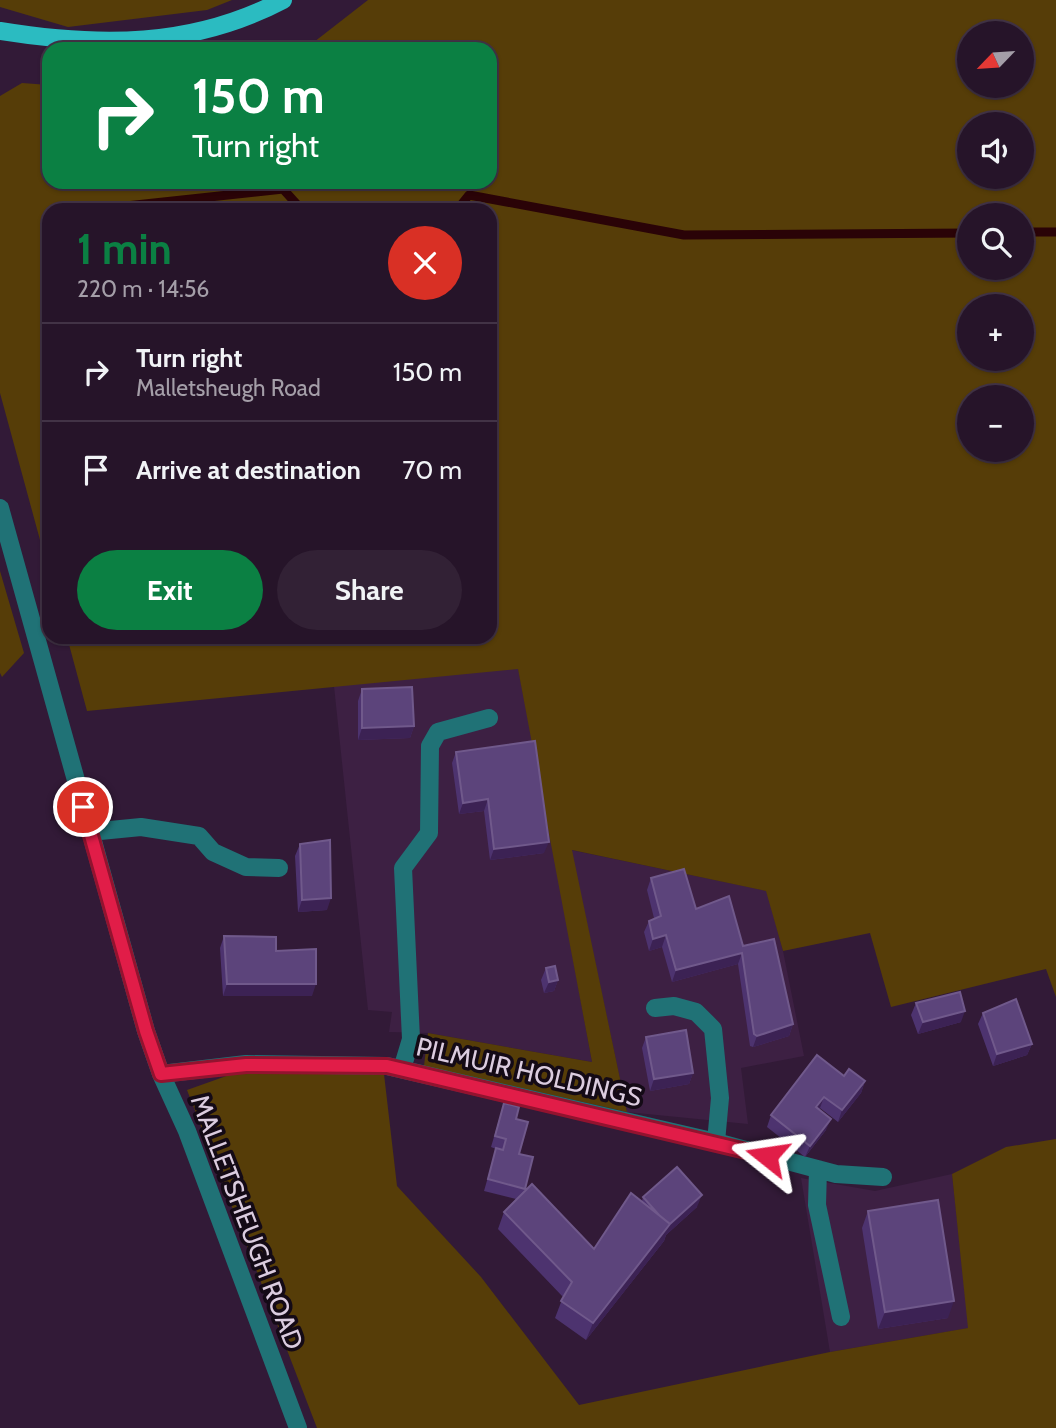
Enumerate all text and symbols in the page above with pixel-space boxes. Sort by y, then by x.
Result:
north arrow [957,21,1034,98]
map controls [957,21,1034,462]
text: 150 m [192,66,325,125]
icon: right [77,70,168,161]
button: sound [957,112,1034,189]
text: Turn right [192,126,319,165]
button: search [957,203,1034,280]
text: 1 min [77,223,172,275]
button: close [388,226,462,300]
text: 220 m · 14:56 [77,275,209,303]
button: + [957,294,1034,371]
text: Turn right [136,342,242,374]
icon: right [77,353,115,391]
text: 150 m [393,356,462,388]
text: Malletsheugh Road [136,374,321,402]
button: − [957,385,1034,462]
icon: arrive [77,451,115,489]
text: Arrive at destination [136,454,361,486]
text: 70 m [402,454,462,486]
button: Exit [77,550,263,630]
button: Share [277,550,462,630]
pin [53,777,113,837]
icon: arrive [64,788,102,826]
street label: PILMUIR HOLDINGS [413,1031,645,1113]
street label: MALLETSHEUGH ROAD [184,1090,310,1354]
position arrow [730,1119,804,1193]

